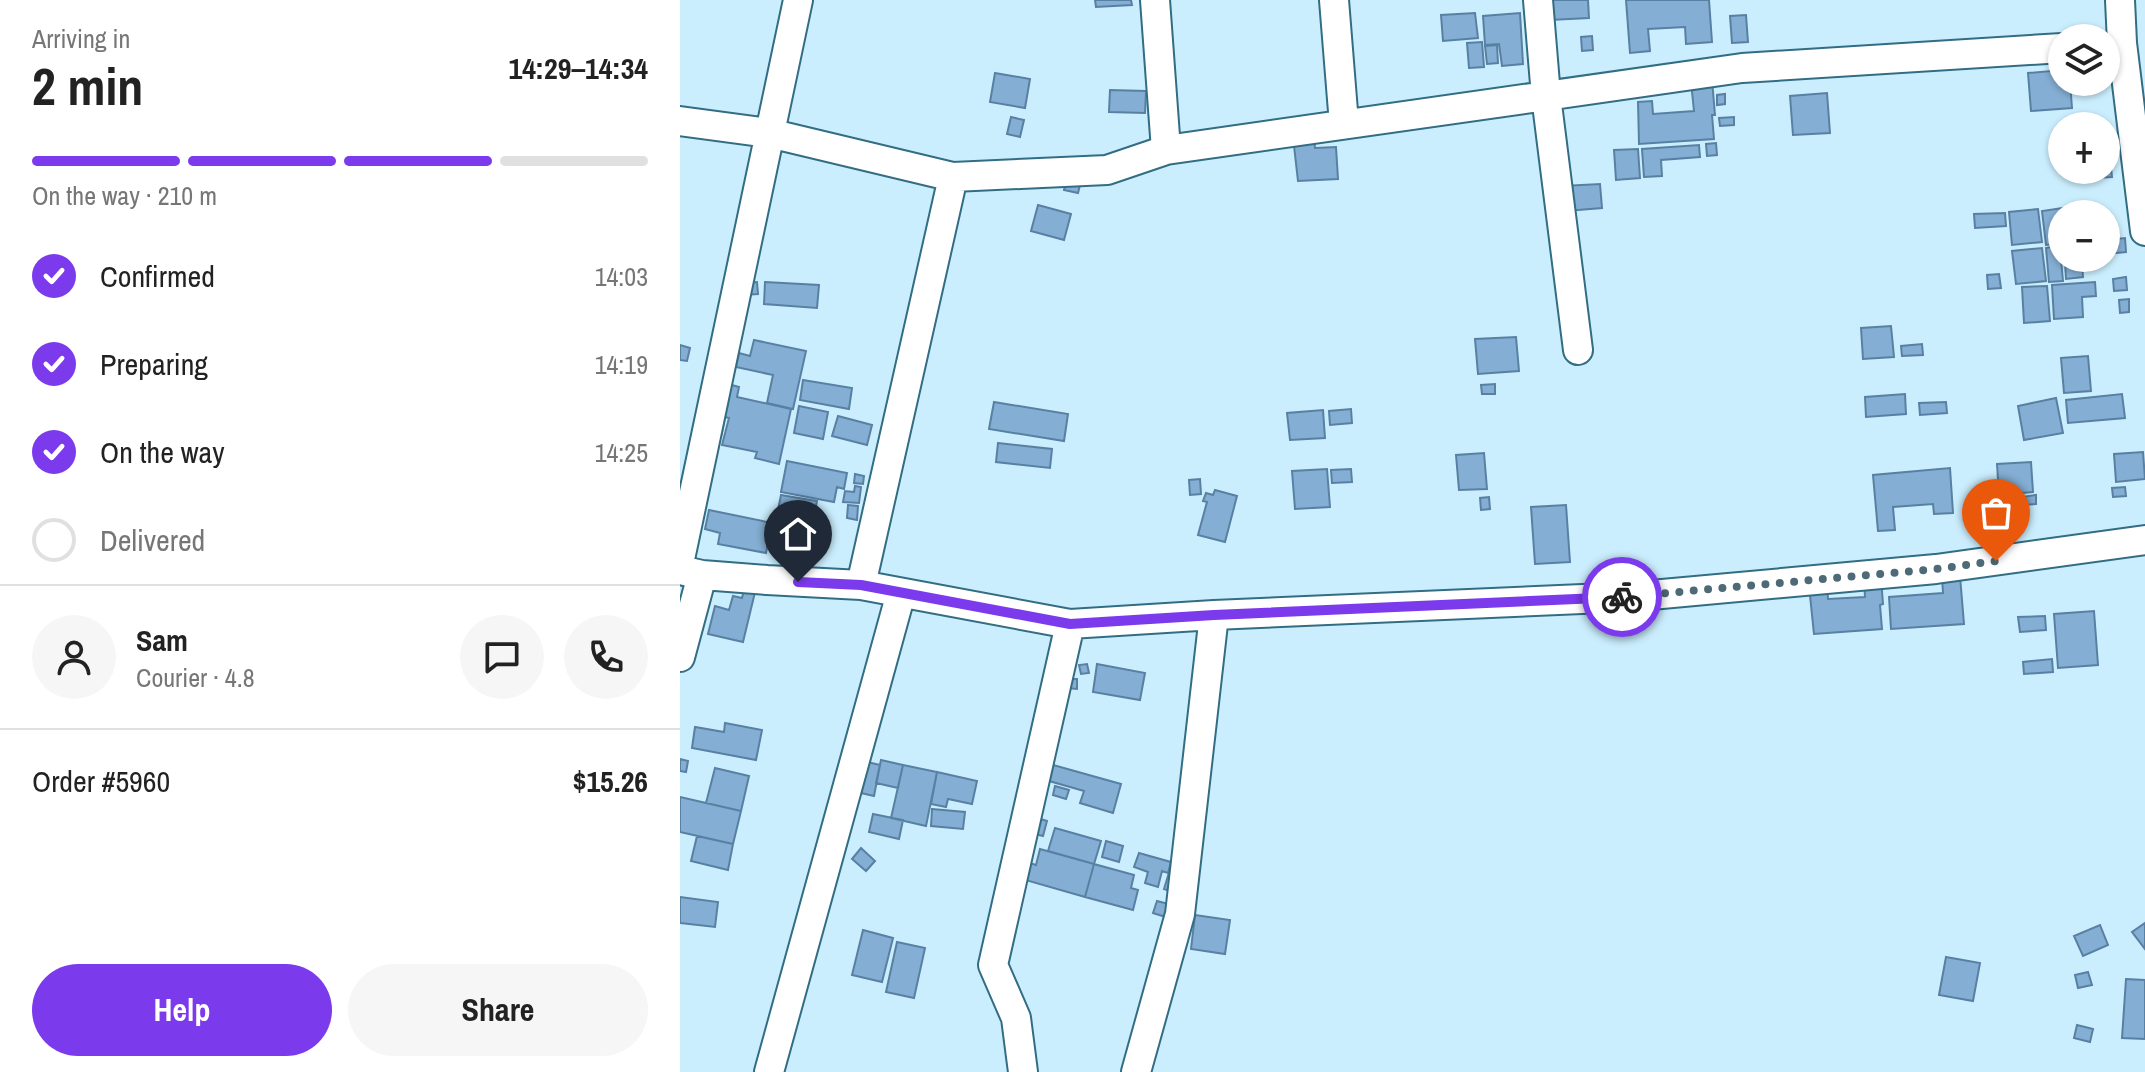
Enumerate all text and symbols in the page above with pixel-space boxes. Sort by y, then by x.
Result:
text: Arriving in [32,21,130,56]
map controls [2048,24,2120,272]
button: layers [2048,24,2120,96]
text: 14:29–14:34 [509,48,648,88]
text: 2 min [32,51,143,121]
button: + [2048,112,2120,184]
text: On the way · 210 m [32,178,217,213]
button: − [2048,200,2120,272]
icon: check [32,254,76,298]
text: Confirmed [100,256,215,296]
text: 14:03 [595,259,648,294]
icon: check [32,342,76,386]
text: Preparing [100,344,208,384]
text: 14:19 [595,347,648,382]
icon: check [32,430,76,474]
text: On the way [100,432,224,472]
text: 14:25 [595,435,648,470]
pin [1962,479,2030,561]
icon: bag [1974,491,2018,535]
pin [764,500,832,582]
icon: home [776,512,820,556]
text: Delivered [100,520,205,560]
courier [1582,557,1662,637]
icon: bike [1600,575,1644,619]
button: person [32,615,116,699]
button: chat [460,615,544,699]
button: phone [564,615,648,699]
text: Sam [136,620,188,660]
text: Courier · 4.8 [136,660,255,695]
text: Order #5960 [32,761,170,801]
text: $15.26 [573,761,648,801]
button: Help [32,964,332,1056]
button: Share [348,964,648,1056]

